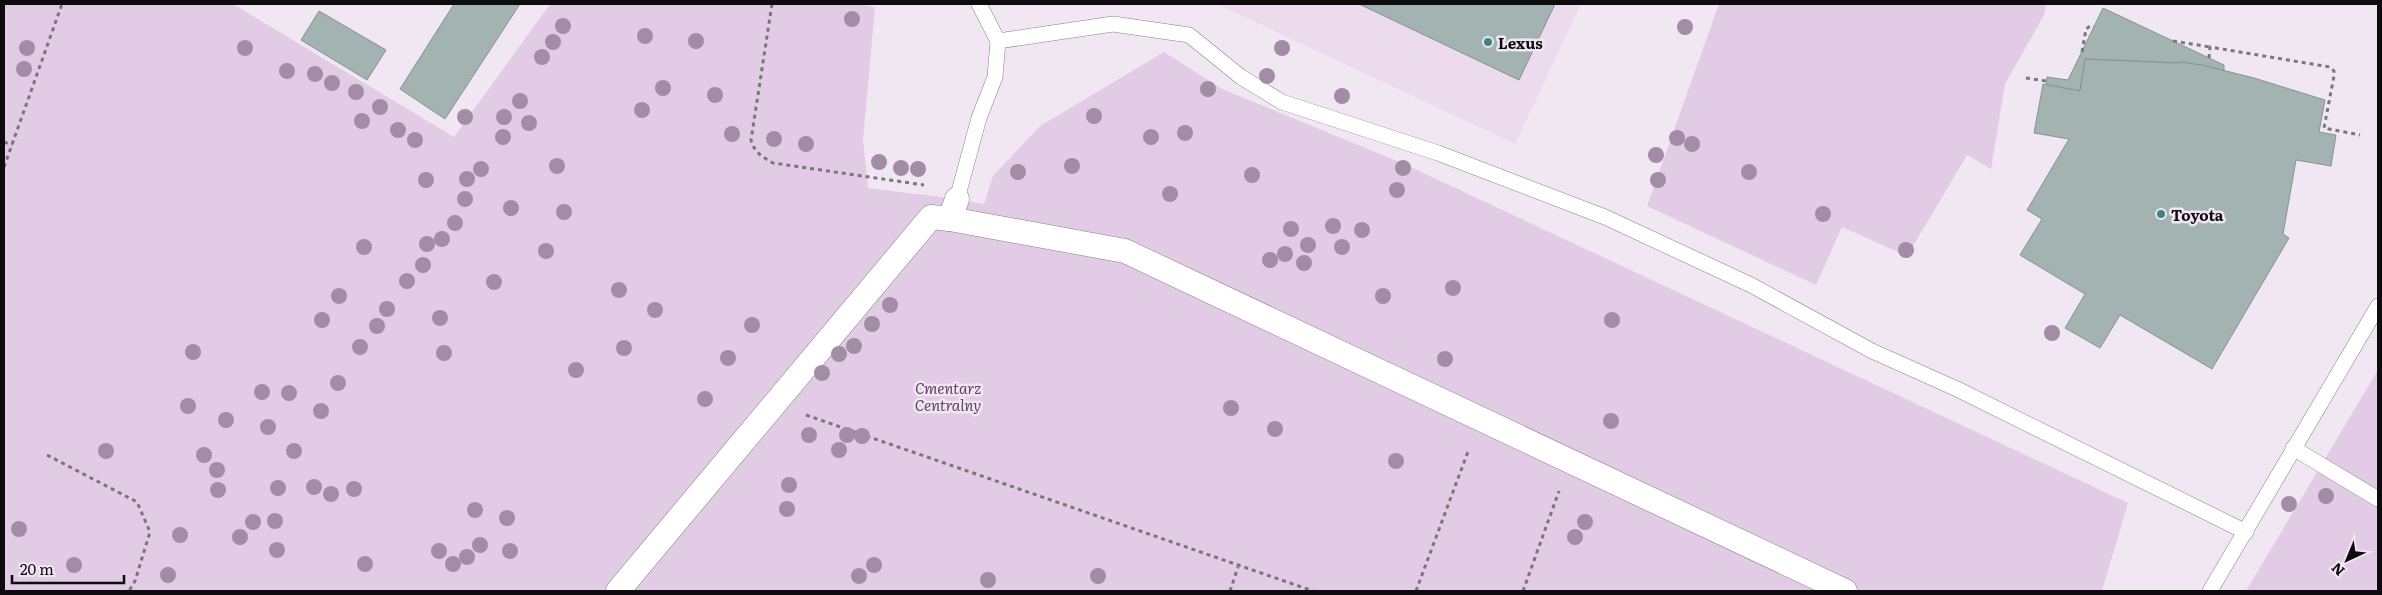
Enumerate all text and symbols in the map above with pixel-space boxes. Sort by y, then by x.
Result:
place label: Lexus [1498,31,1543,54]
marker: Lexus [1482,36,1494,48]
place label: Toyota [2171,203,2224,226]
marker: Toyota [2155,208,2167,220]
park label: Cmentarz Centralny [915,376,981,416]
north arrow [2322,535,2372,585]
scale bar [12,552,125,584]
text: 20 m [20,557,54,580]
text: N [2326,559,2348,581]

